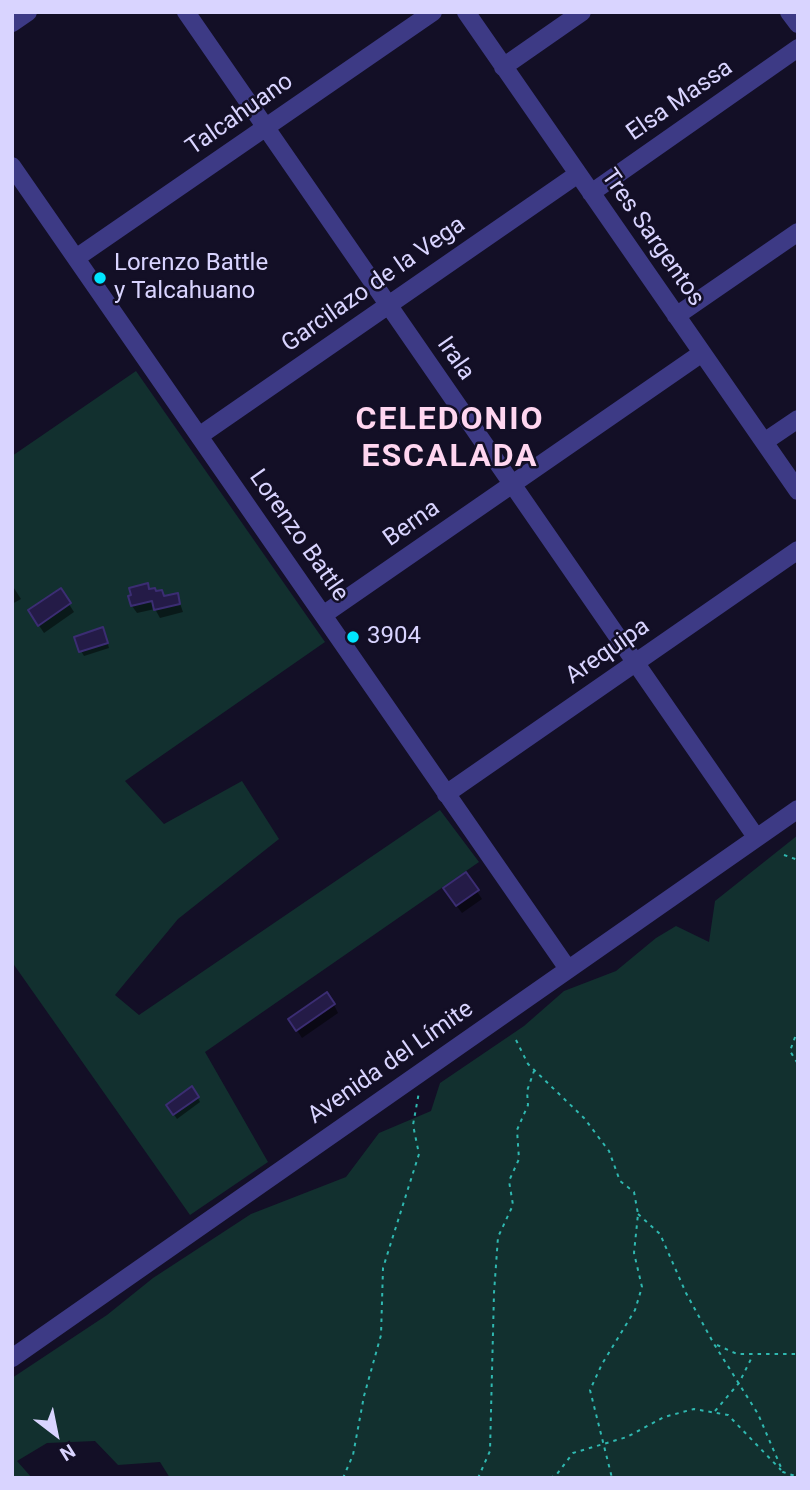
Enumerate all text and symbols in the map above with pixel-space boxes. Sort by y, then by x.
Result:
street label: Elsa Massa [621,54,739,148]
street label: Talcahuano [181,68,299,162]
street label: Tres Sargentos [594,164,710,312]
street label: Garcilazo de la Vega [277,211,471,359]
place label: Lorenzo Battle y Talcahuano [114,250,268,306]
marker: Lorenzo Battle y Talcahuano [92,270,108,286]
street label: Irala [430,332,480,386]
district label: CELEDONIO ESCALADA [357,402,543,477]
street label: Lorenzo Battle [242,465,354,607]
street label: Berna [378,494,446,554]
street label: Arequipa [561,613,655,691]
place label: 3904 [367,623,421,651]
marker: 3904 [345,629,361,645]
street label: Avenida del Límite [303,995,479,1131]
north arrow [21,1399,91,1469]
text: N [56,1439,79,1466]

